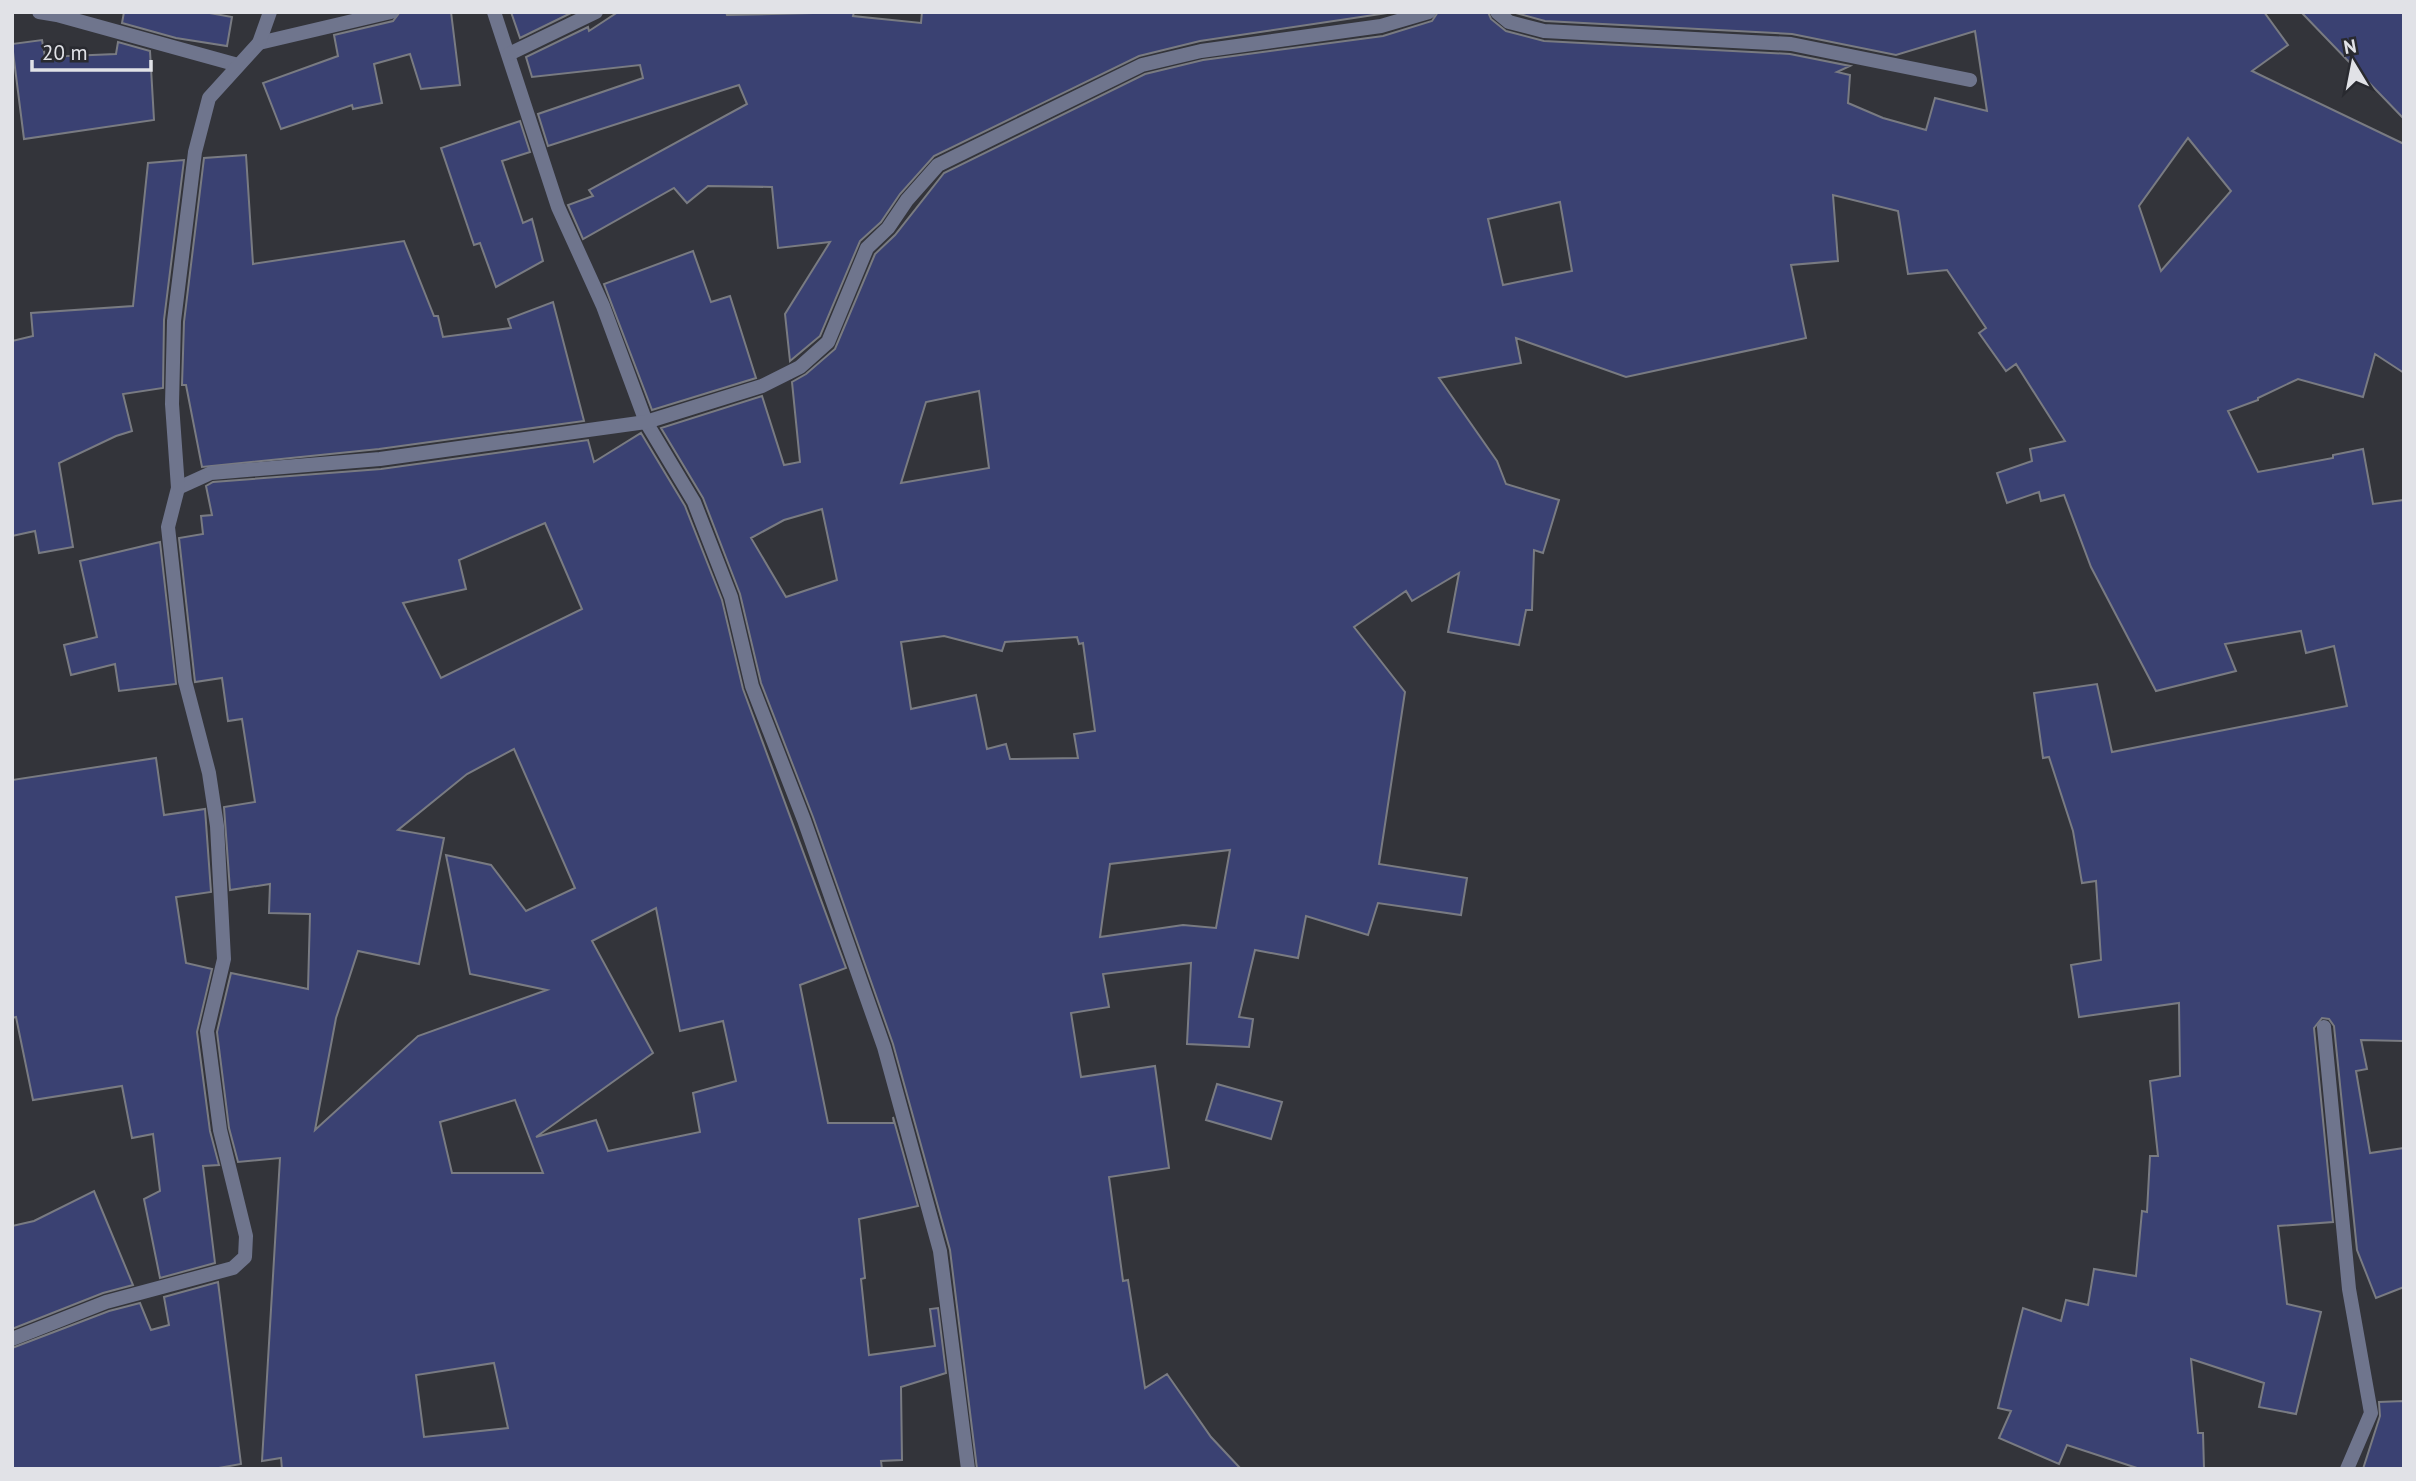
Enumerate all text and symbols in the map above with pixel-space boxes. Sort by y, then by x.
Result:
scale bar [32,28,150,72]
north arrow [2318,28,2388,98]
text: N [2342,33,2358,59]
text: 20 m [42,39,88,66]

